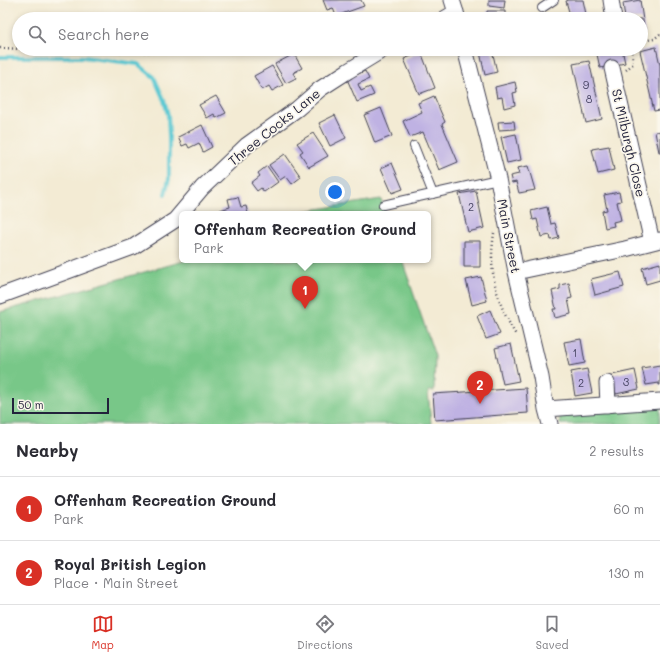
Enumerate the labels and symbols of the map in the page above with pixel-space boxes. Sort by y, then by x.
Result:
house number: 9 [583,77,590,92]
street label: Three Cocks Lane [224,84,323,169]
street label: St Milburgh Close [609,87,650,199]
house number: 8 [586,91,593,106]
your location [325,182,345,202]
street label: Main Street [494,197,525,275]
house number: 2 [468,199,474,214]
pin: 1 [292,276,318,309]
house number: 1 [573,345,577,360]
pin: 2 [467,371,493,404]
house number: 3 [623,374,630,389]
house number: 2 [578,375,584,390]
scale bar [12,396,109,415]

